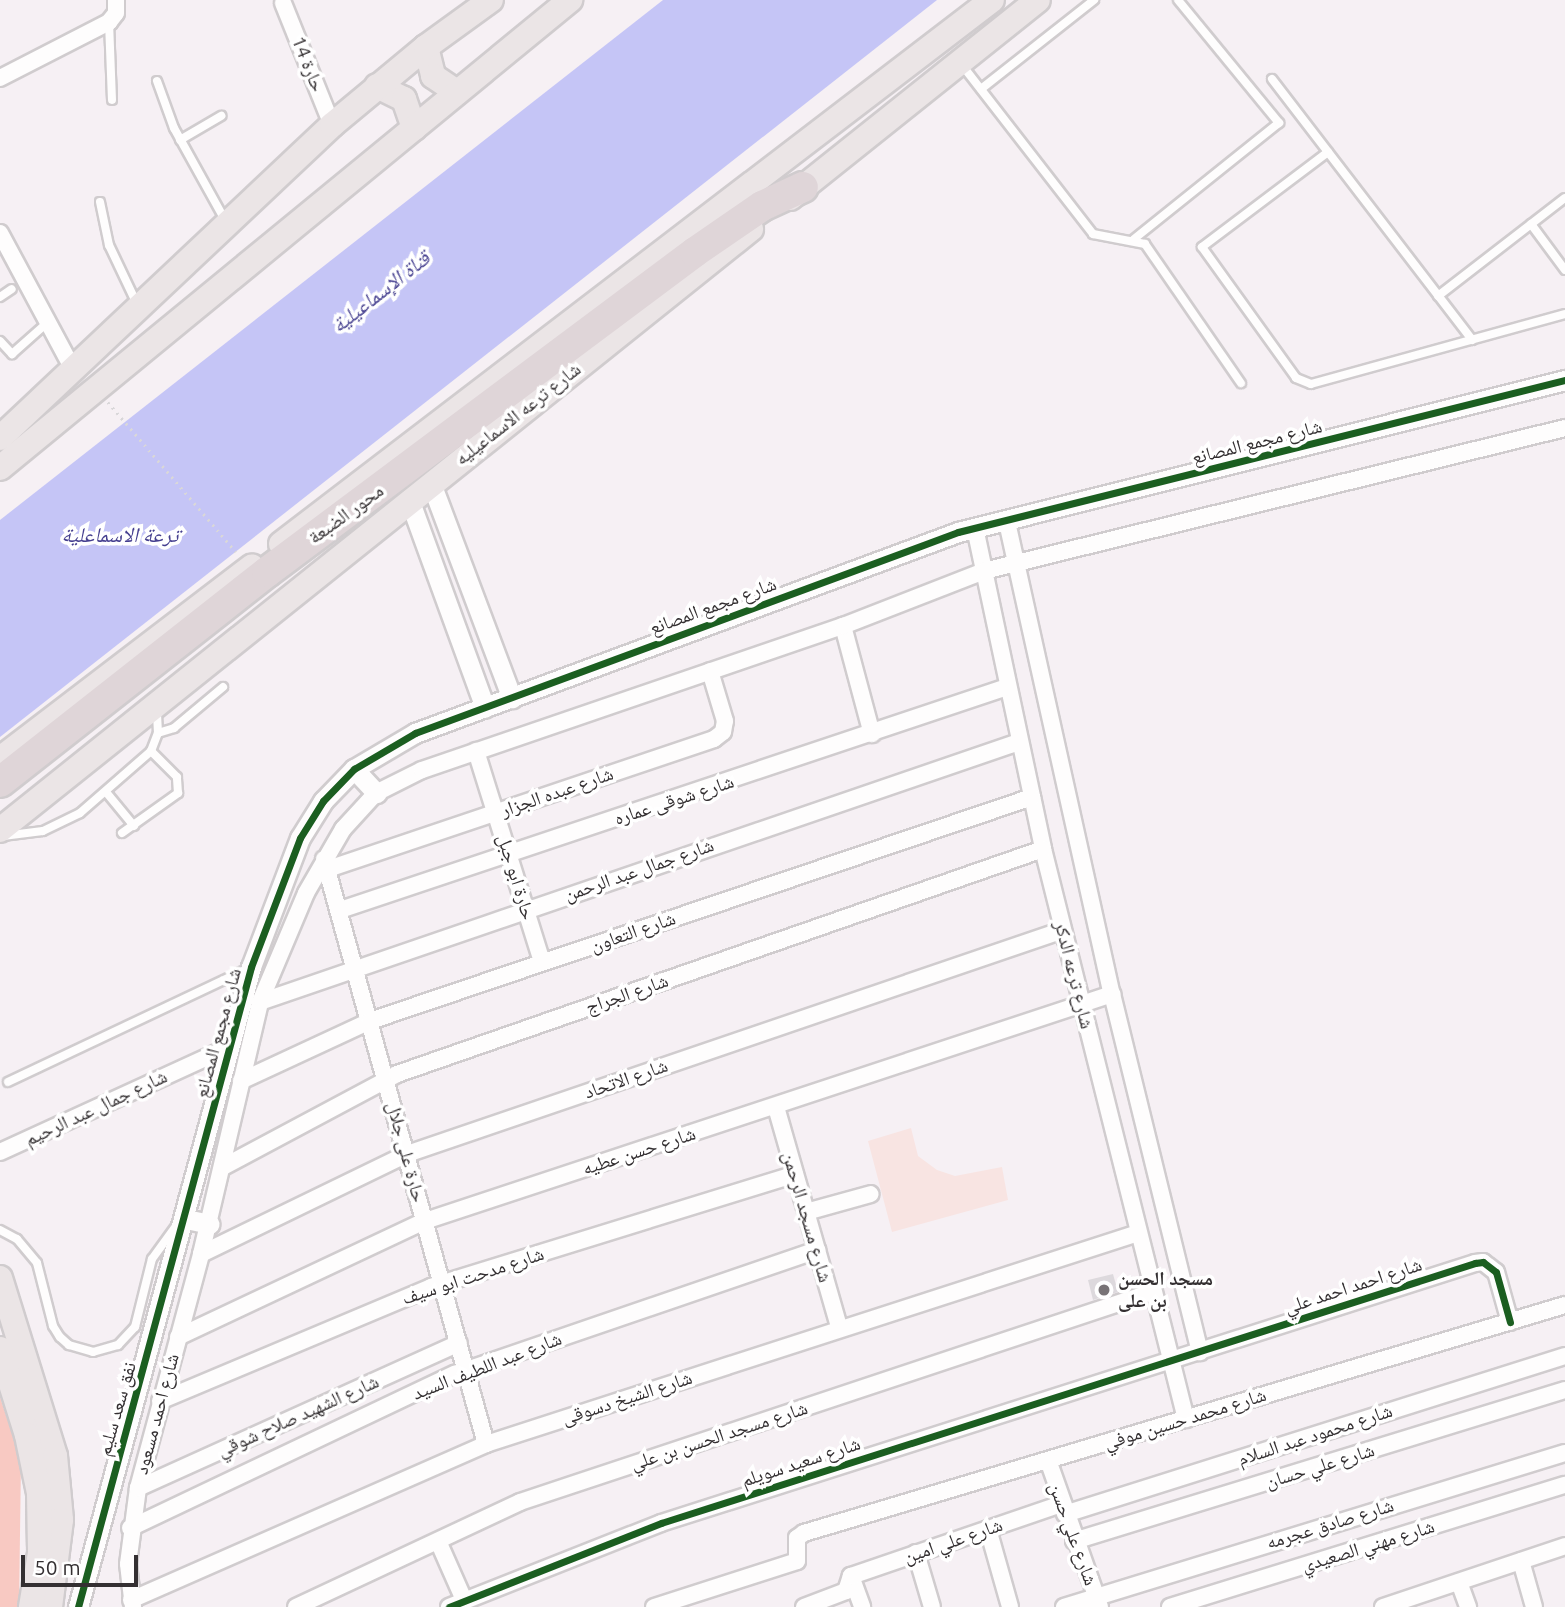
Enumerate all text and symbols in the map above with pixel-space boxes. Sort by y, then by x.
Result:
street label: حارة 14 [287,33,329,95]
water label: قناة الإسماعيلية [326,245,434,337]
street label: شارع ترعه الاسماعيليه [451,358,585,470]
street label: شارع مجمع المصانع [1190,415,1324,469]
street label: محور الضبعة [304,479,388,549]
water label: ترعة الاسماعلية [61,521,179,547]
street label: شارع مجمع المصانع [646,572,780,640]
street label: شارع عبده الجزار [498,762,616,822]
street label: شارع شوقى عماره [611,770,737,830]
street label: حارة ابو جبل [492,832,540,922]
street label: شارع جمال عبد الرحمن [561,834,717,906]
street label: شارع التعاون [587,907,679,957]
street label: شارع ترعه الدكر [1050,919,1098,1031]
street label: شارع مجمع المصانع [190,966,246,1100]
street label: شارع الجراج [583,969,671,1019]
street label: شارع الاتحاد [581,1054,671,1104]
street label: شارع جمال عبد الرحيم [21,1065,171,1151]
street label: حارة على جلال [382,1099,430,1205]
street label: شارع حسن عطيه [580,1122,698,1180]
street label: شارع مسجد الرحمن [777,1149,837,1285]
street label: شارع مدحت ابو سيف [399,1242,547,1310]
street label: شارع احمد احمد علي [1281,1253,1425,1319]
place label: مسجد الحسن بن على [1118,1268,1213,1312]
marker: مسجد الحسن بن على [1096,1282,1112,1298]
street label: شارع عبد اللطيف السيد [409,1327,565,1405]
street label: شارع احمد مسعود [130,1351,184,1477]
street label: نفق سعد سليم [93,1359,141,1459]
street label: شارع الشيخ دسوقى [559,1366,695,1430]
street label: شارع الشهيد صلاح شوقي [214,1370,382,1462]
street label: شارع محمد حسين موفي [1101,1383,1269,1455]
street label: شارع مسجد الحسن بن علي [628,1397,810,1475]
street label: شارع محمود عبد السلام [1235,1399,1395,1471]
street label: شارع سعيد سويلم [739,1432,863,1492]
street label: شارع علي حسان [1263,1439,1377,1493]
street label: شارع علي حسن [1044,1479,1102,1589]
street label: شارع صادق عجرمه [1264,1494,1396,1554]
street label: شارع علي امين [900,1513,1006,1569]
street label: شارع مهني الصعيدي [1299,1515,1437,1577]
scale bar [24,1540,142,1584]
text: 50 m [34,1555,81,1579]

